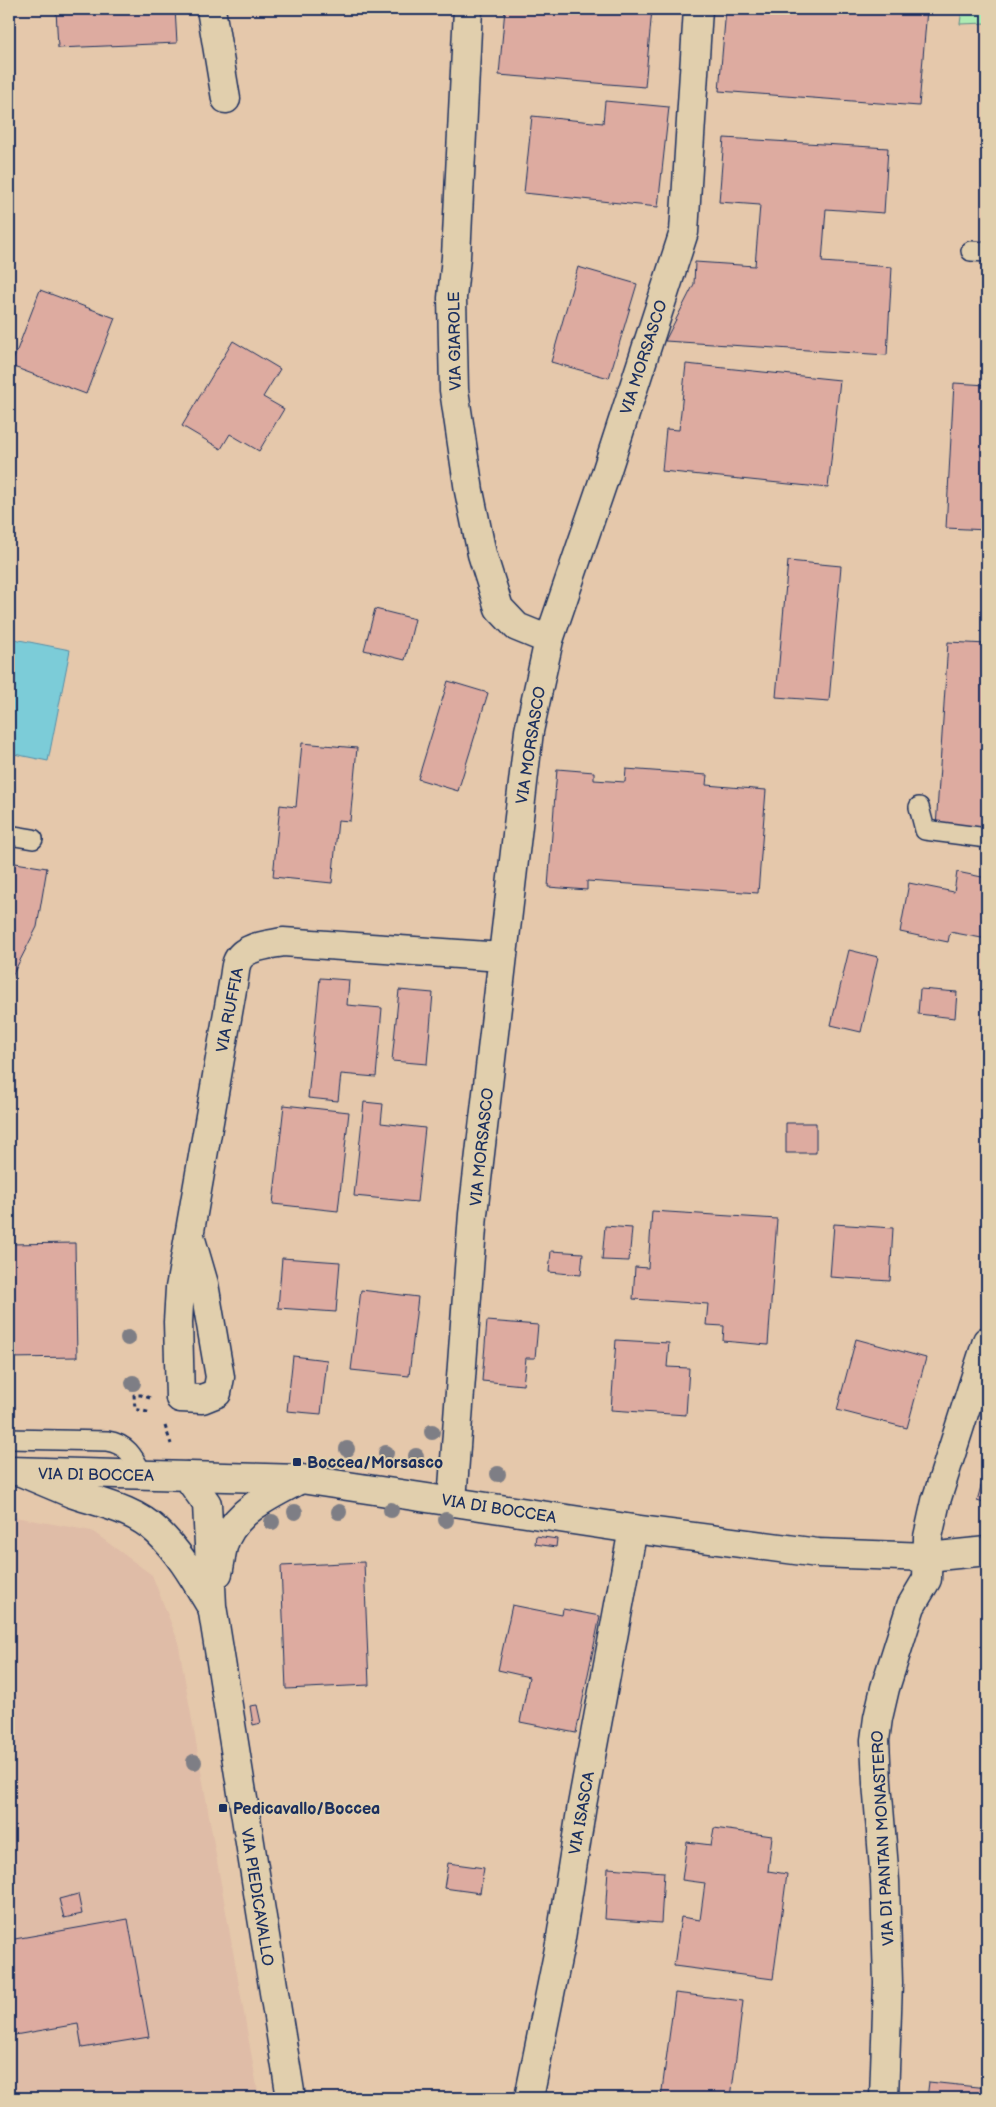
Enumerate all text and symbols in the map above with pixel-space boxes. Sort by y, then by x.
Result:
street label: VIA GIAROLE [445,291,466,391]
street label: VIA MORSASCO [617,298,672,417]
street label: VIA MORSASCO [513,685,550,806]
street label: VIA RUFFIA [213,966,248,1054]
street label: VIA MORSASCO [467,1087,498,1207]
place label: Boccea/Morsasco [307,1454,443,1473]
marker: Boccea/Morsasco [291,1456,303,1468]
street label: VIA DI BOCCEA [38,1465,154,1486]
street label: VIA DI BOCCEA [440,1491,558,1528]
street label: VIA DI PANTAN MONASTERO [868,1730,899,1946]
street label: VIA ISASCA [566,1770,599,1856]
place label: Pedicavallo/Boccea [233,1800,380,1819]
marker: Pedicavallo/Boccea [217,1802,229,1814]
street label: VIA PIEDICAVALLO [236,1827,277,1968]

